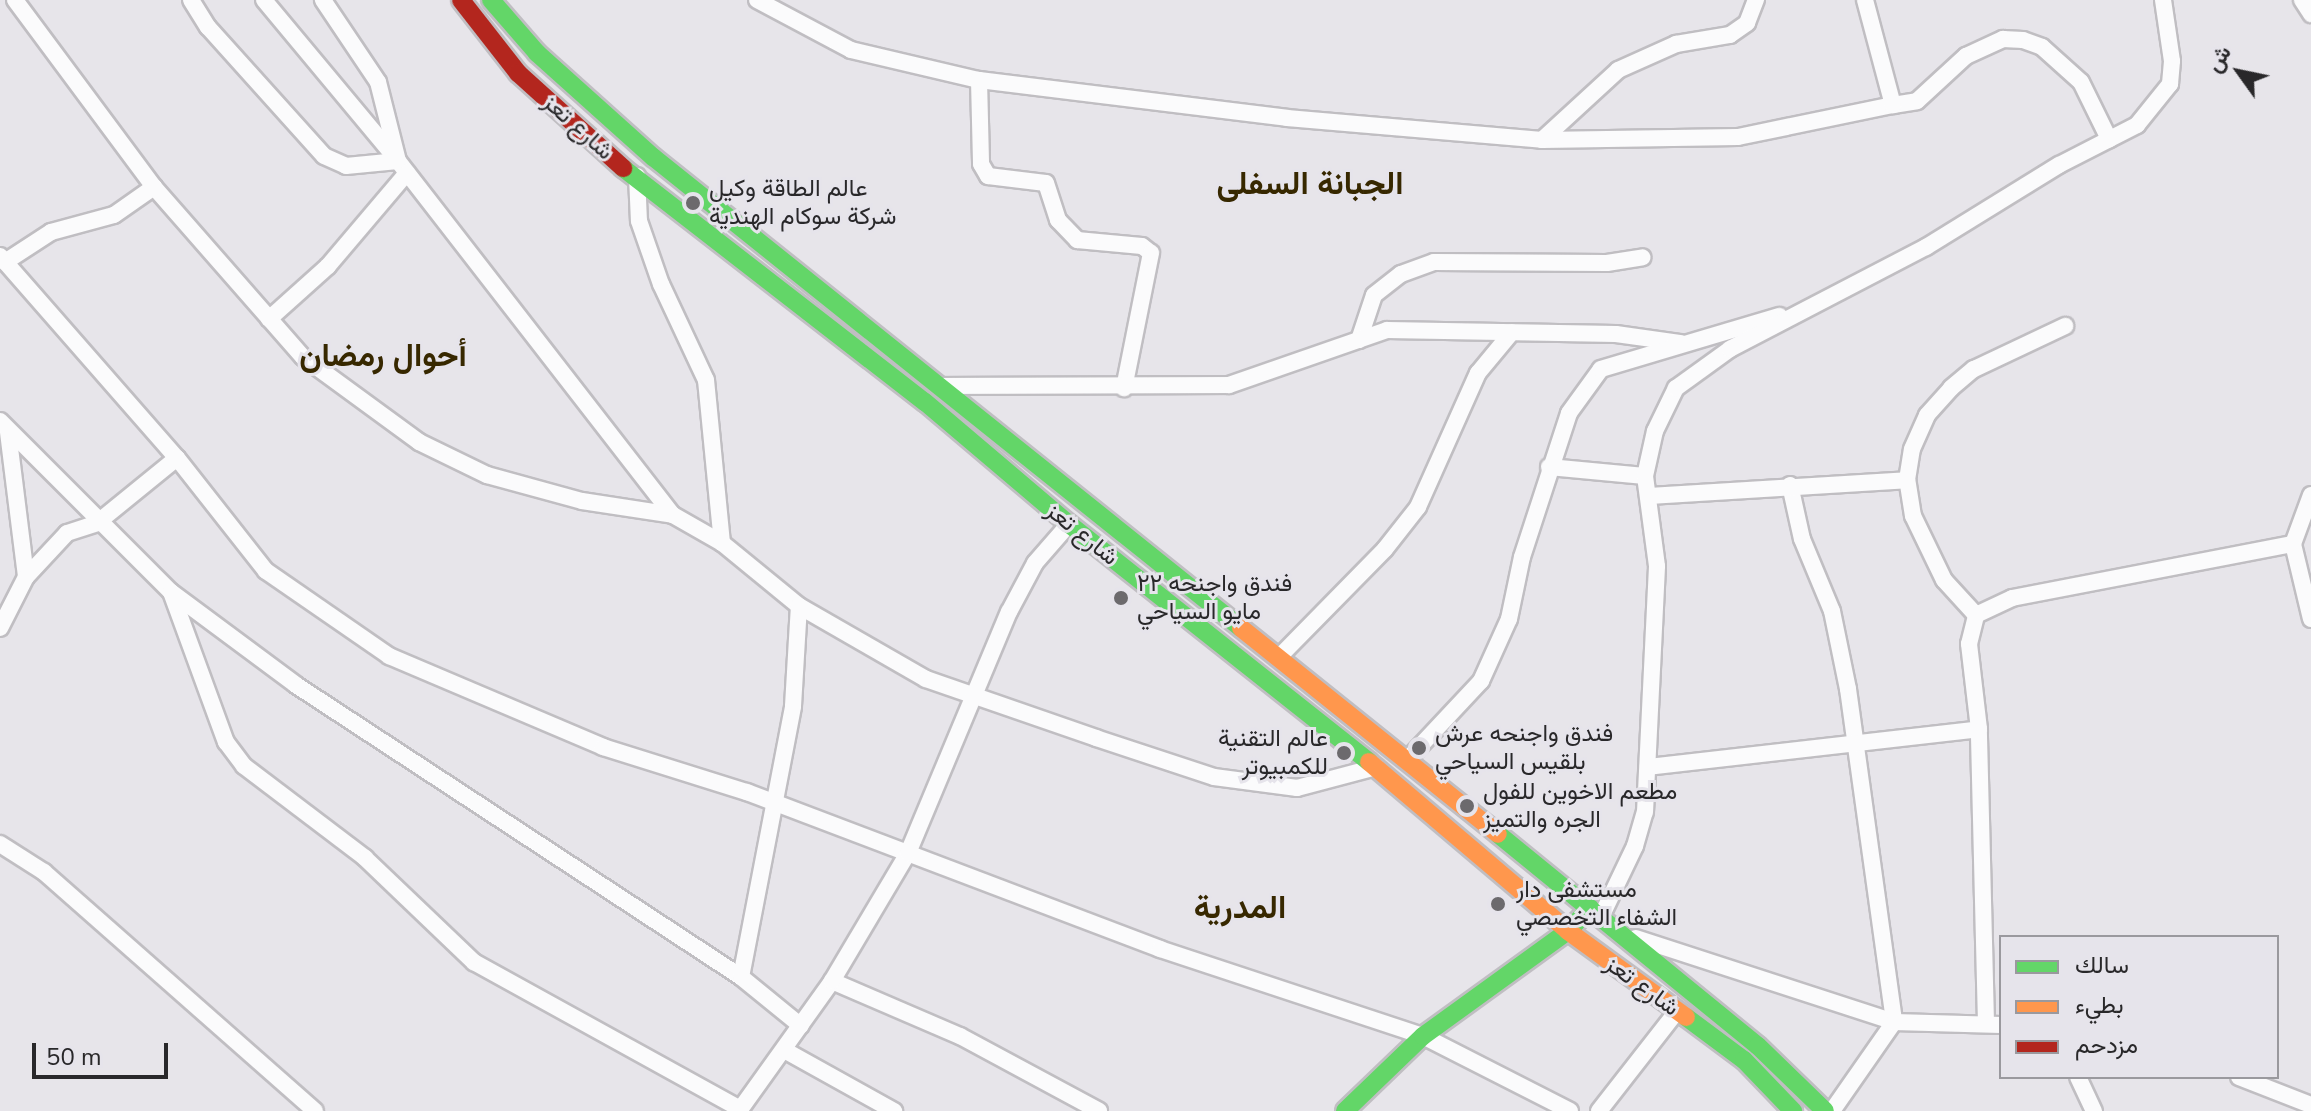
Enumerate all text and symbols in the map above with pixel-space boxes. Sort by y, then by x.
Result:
north arrow [2199,32,2279,112]
text: ش [2199,40,2239,78]
street label: شارع تعز [537,88,619,166]
district label: الجبانة السفلى [1217,165,1403,203]
place label: عالم الطاقة وكيل شركة سوكام الهندية [709,175,896,231]
marker: عالم الطاقة وكيل شركة سوكام الهندية [684,194,702,212]
district label: أحوال رمضان [299,337,467,375]
street label: شارع تعز [1040,496,1124,572]
place label: فندق واجنحه ٢٢ مايو السياحي [1137,570,1292,626]
marker: فندق واجنحه ٢٢ مايو السياحي [1112,589,1130,607]
place label: فندق واجنحه عرش بلقيس السياحي [1435,720,1613,776]
place label: عالم التقنية للكمبيوتر [1218,725,1328,781]
marker: فندق واجنحه عرش بلقيس السياحي [1410,739,1428,757]
marker: عالم التقنية للكمبيوتر [1335,744,1353,762]
place label: مطعم الاخوين للفول الجره والتميز [1483,778,1677,834]
marker: مطعم الاخوين للفول الجره والتميز [1458,797,1476,815]
place label: مستشفى دار الشفاء التخصصي [1516,876,1677,932]
district label: المدرية [1194,889,1286,927]
marker: مستشفى دار الشفاء التخصصي [1487,893,1509,915]
legend [1999,935,2279,1079]
street label: شارع تعز [1599,949,1685,1023]
text: سالك [2075,949,2129,981]
text: بطيء [2075,989,2124,1021]
scale bar [36,1027,172,1077]
text: مزدحم [2075,1029,2138,1061]
text: 50 m [46,1041,102,1073]

